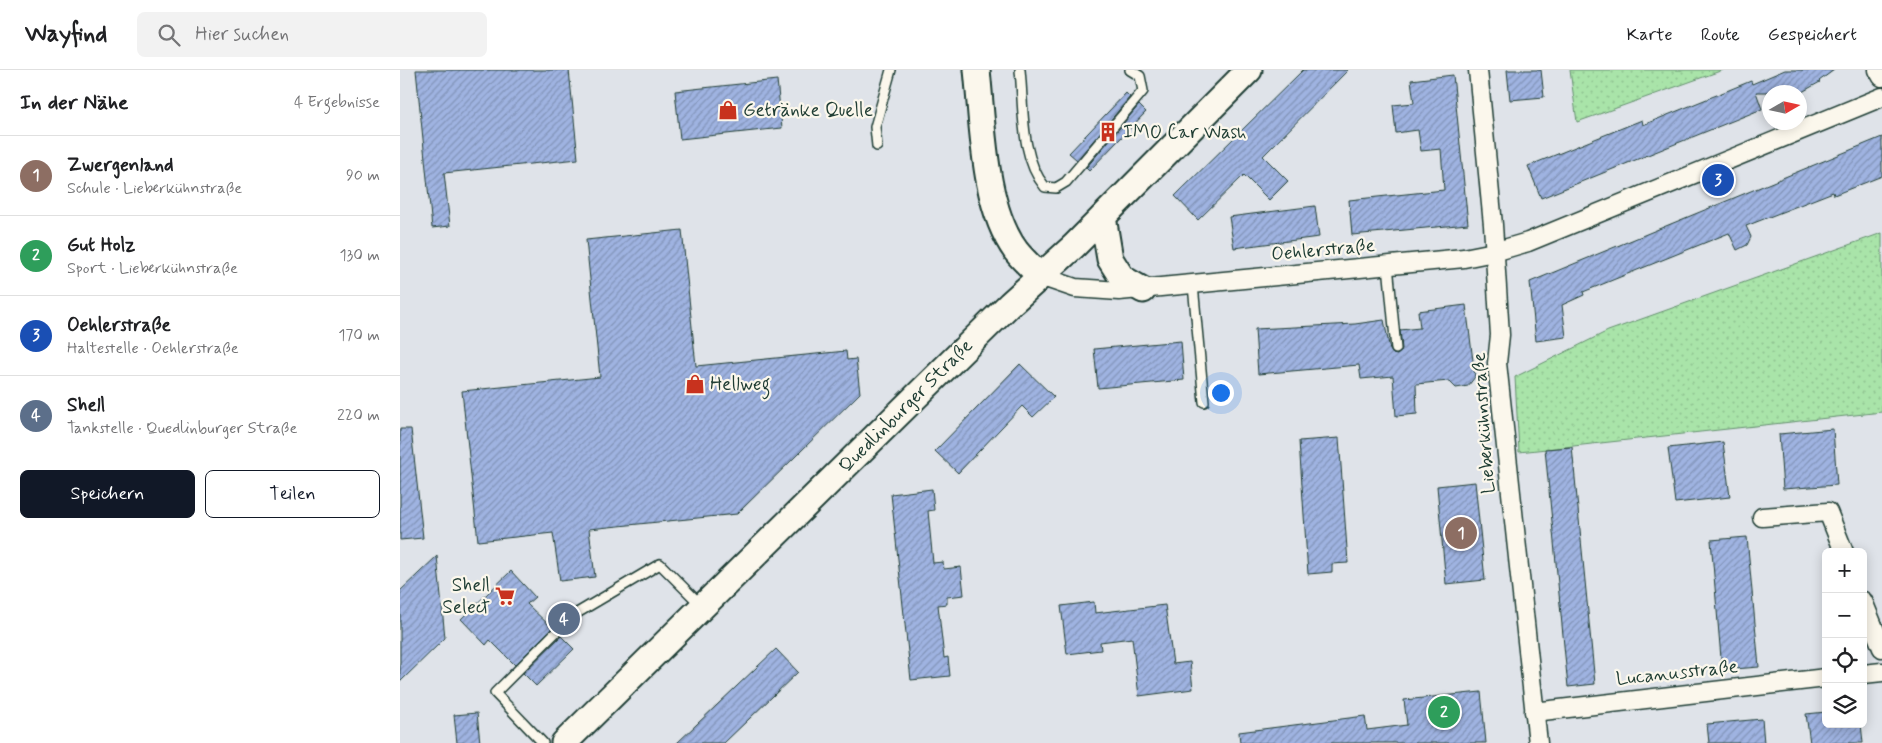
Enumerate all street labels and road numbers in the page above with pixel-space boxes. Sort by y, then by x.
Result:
street label: Oehlerstraße [1270,233,1376,267]
street label: Quedlinburger Straße [834,334,979,479]
street label: Lieberkühnstraße [1467,352,1501,494]
street label: Lucanusstraße [1615,654,1739,692]

